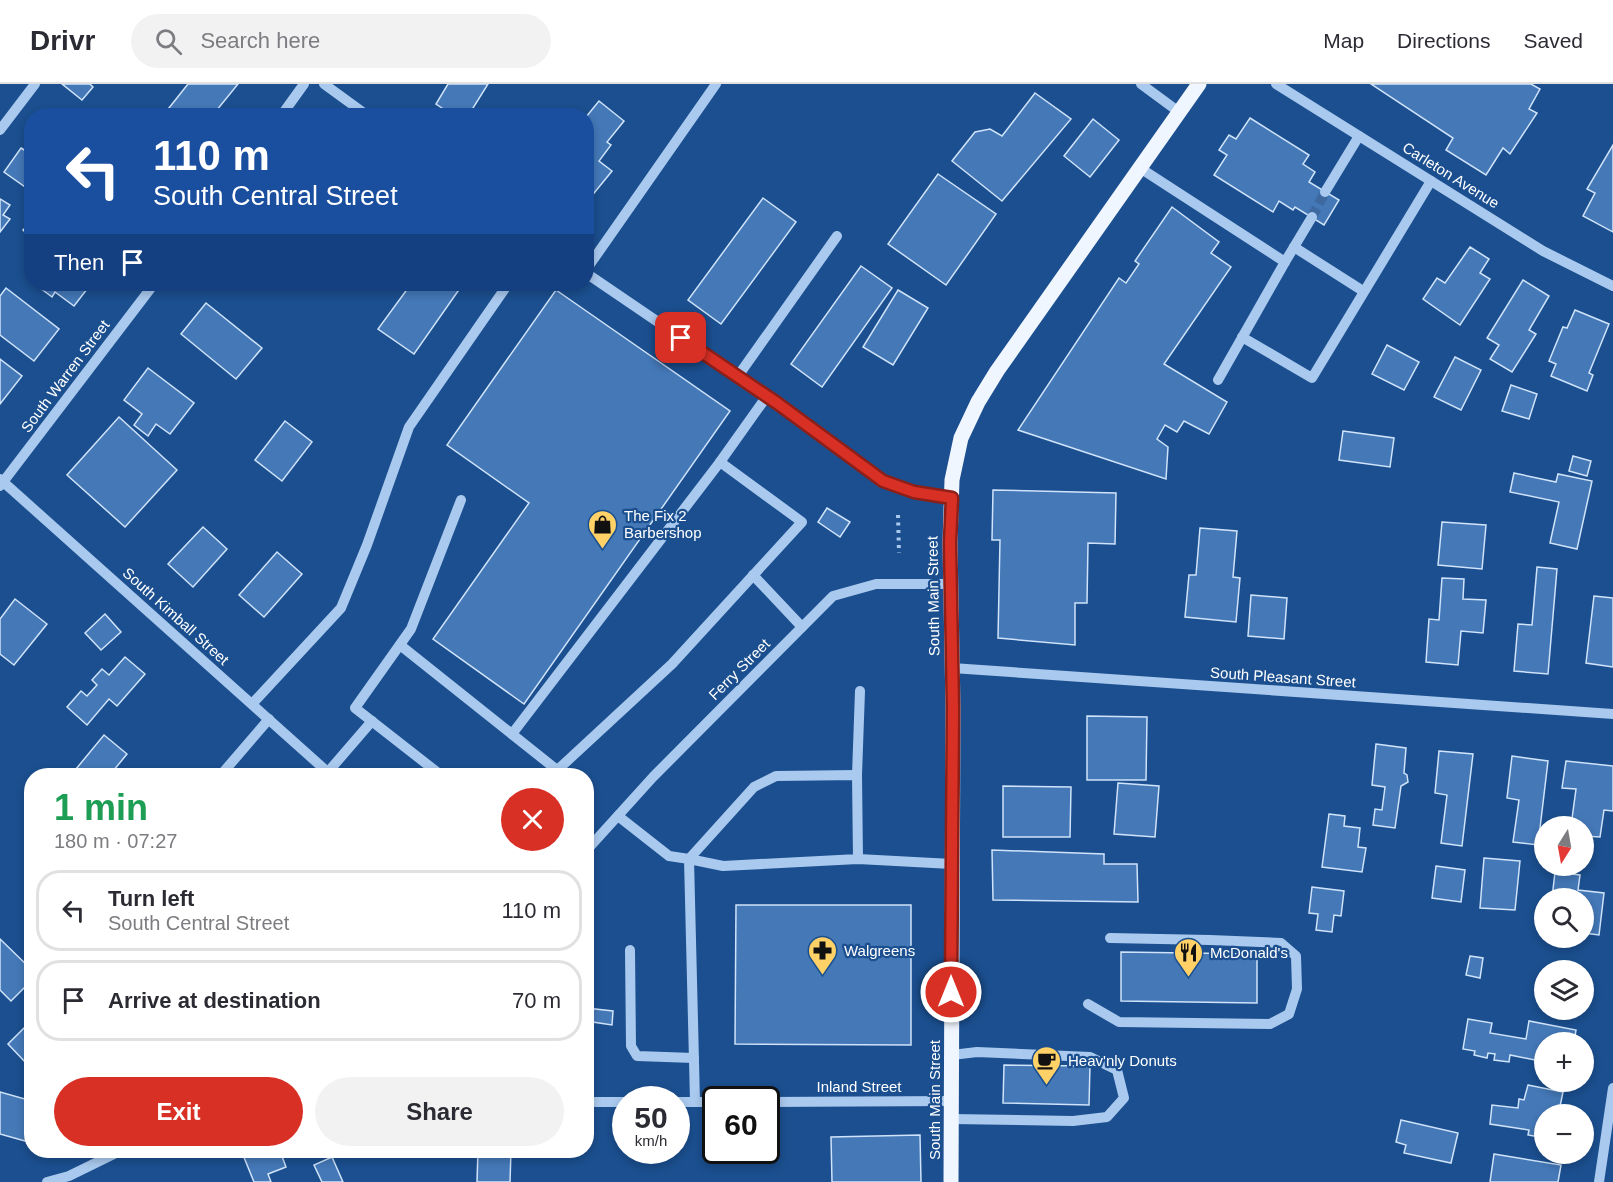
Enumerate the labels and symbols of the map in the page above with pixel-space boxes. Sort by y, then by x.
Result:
street label: Carleton Avenue [1400,138,1502,212]
pin [655,312,706,363]
street label: South Warren Street [17,316,113,435]
place label: The Fix 2 Barbershop [624,507,702,541]
shop icon: The Fix 2 Barbershop [587,508,619,550]
street label: South Main Street [923,535,943,656]
street label: South Kimball Street [119,564,233,669]
street label: Ferry Street [705,634,774,703]
street label: South Pleasant Street [1210,663,1357,691]
north arrow [1534,816,1594,876]
pharmacy icon: Walgreens [807,934,839,976]
restaurant icon: McDonald's [1173,936,1205,978]
place label: Walgreens [844,942,915,959]
place label: McDonald's [1210,944,1288,961]
position arrow [919,960,983,1024]
street label: South Main Street [926,1039,943,1160]
cafe icon: Heav'nly Donuts [1031,1044,1063,1086]
place label: Heav'nly Donuts [1068,1052,1177,1069]
street label: Inland Street [816,1078,902,1095]
speed limit sign: 60 [702,1086,780,1164]

